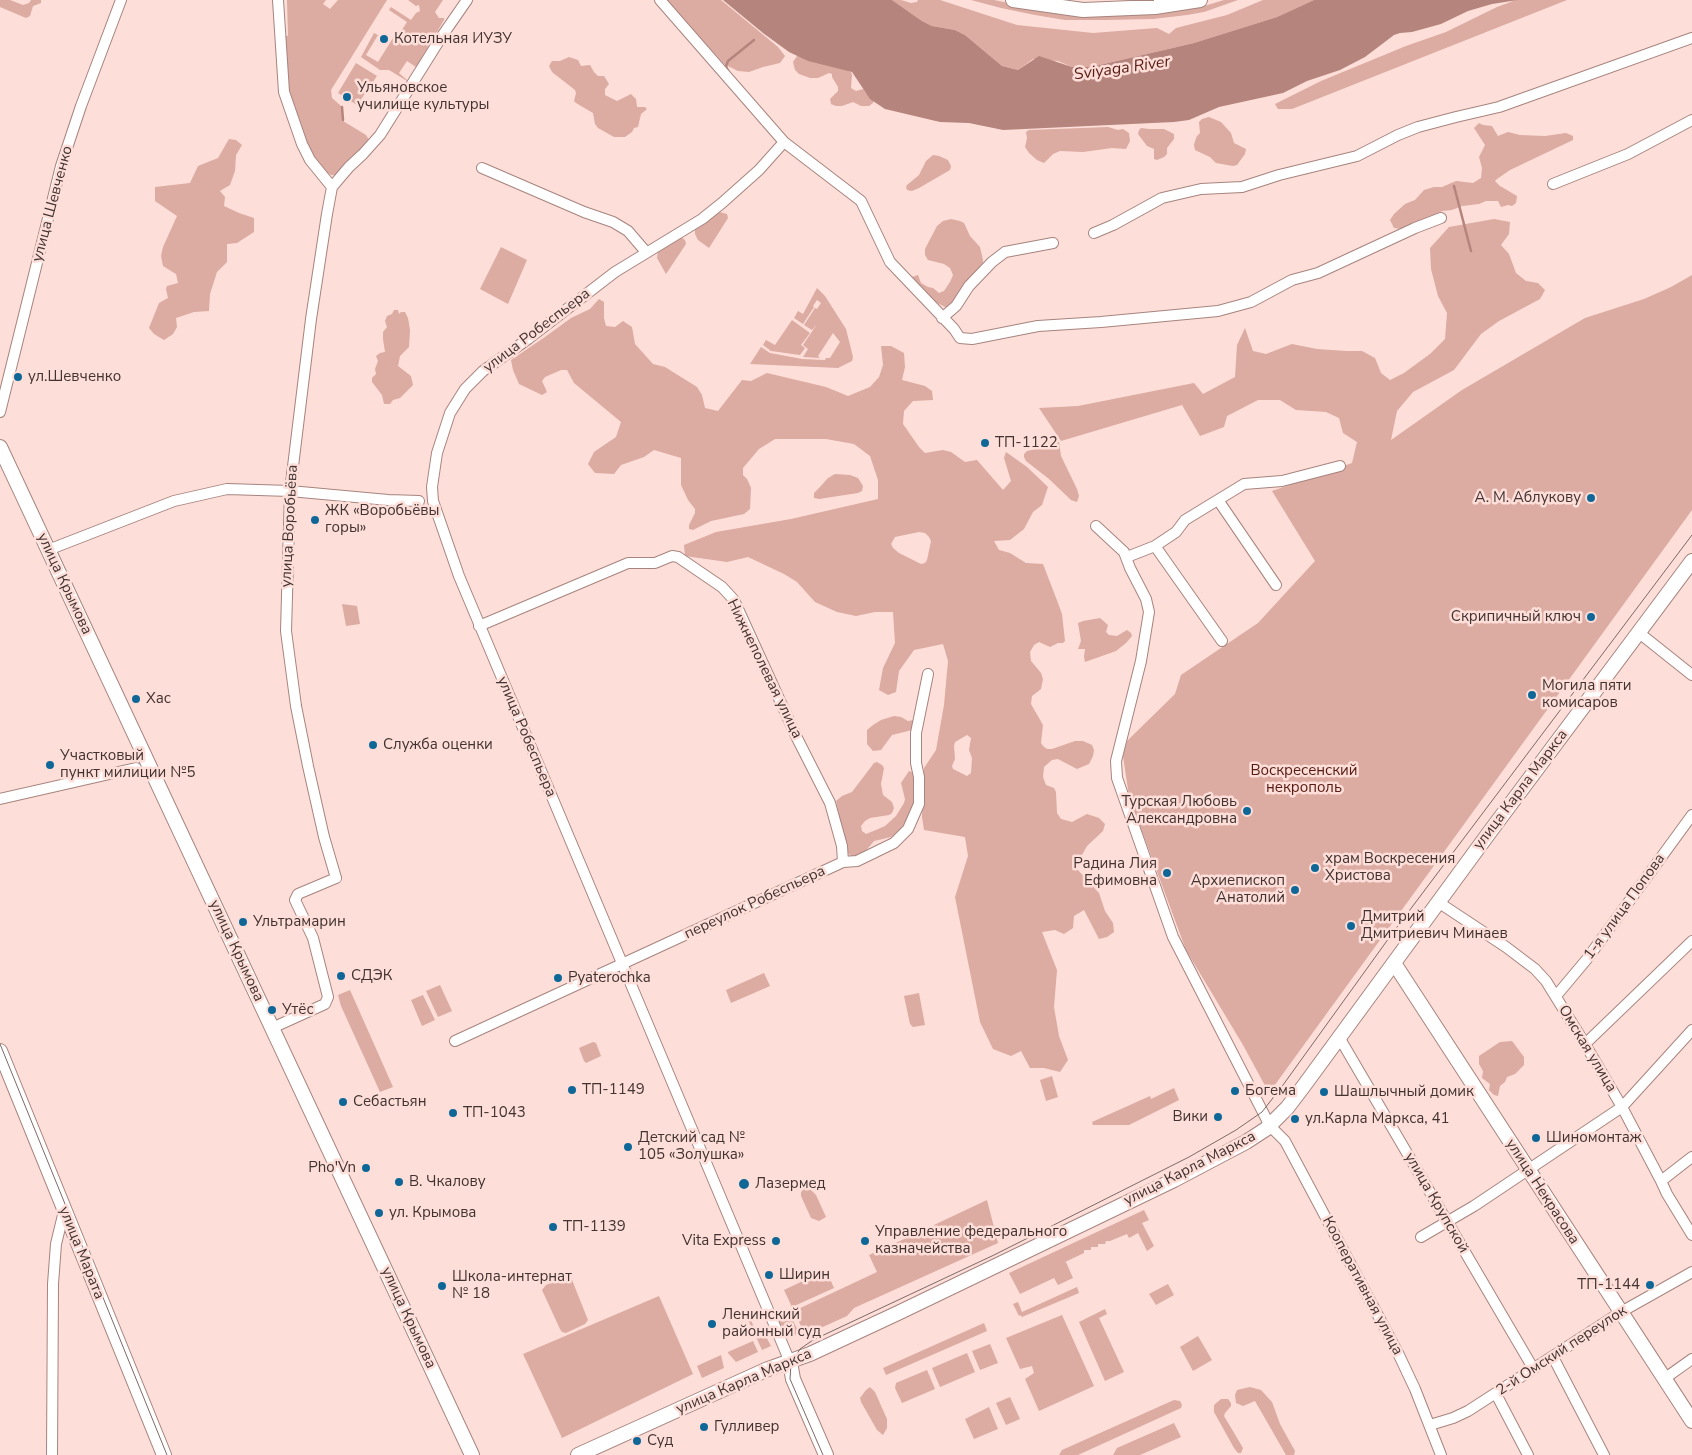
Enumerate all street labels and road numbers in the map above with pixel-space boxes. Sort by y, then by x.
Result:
street label: улица Шевченко [29,144,77,264]
street label: улица Робеспьера [480,285,594,377]
street label: улица Воробьёва [278,464,302,588]
street label: улица Крымова [33,530,95,638]
street label: Нижнеполевая улица [722,596,806,742]
street label: улица Робеспьера [492,674,560,800]
street label: улица Карла Маркса [1470,726,1572,854]
street label: 1-я улица Попова [1581,851,1669,963]
street label: переулок Робеспьера [682,862,828,944]
street label: улица Крымова [205,897,267,1005]
street label: Омская улица [1554,1002,1620,1096]
street label: улица Карла Маркса [1121,1128,1259,1210]
street label: улица Некрасова [1501,1136,1583,1248]
street label: улица Крупской [1400,1150,1472,1256]
street label: улица Марата [54,1204,108,1302]
street label: Кооперативная улица [1318,1213,1406,1359]
street label: улица Крымова [377,1264,439,1372]
street label: 2-й Омский переулок [1493,1302,1631,1400]
street label: улица Карла Маркса [673,1345,815,1419]

